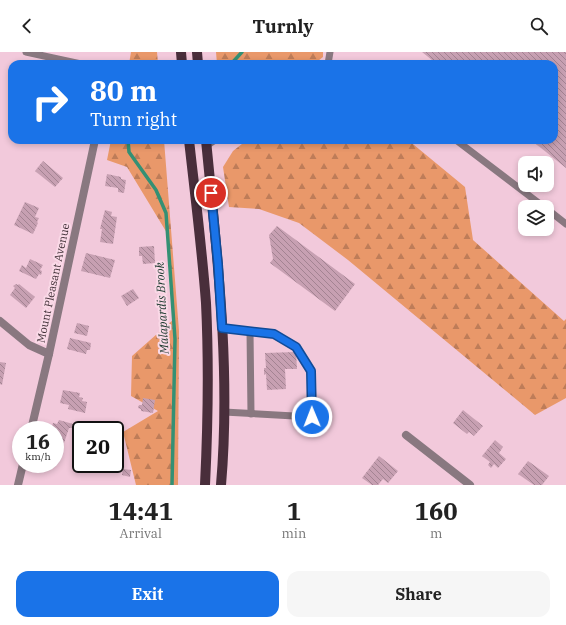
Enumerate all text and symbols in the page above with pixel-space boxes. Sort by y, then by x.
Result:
icon: back [16,15,38,37]
text: Turnly [252,15,314,38]
icon: search [528,15,550,37]
text: 80 m [90,72,157,109]
icon: right [24,76,76,128]
text: Turn right [90,108,177,131]
map controls [518,156,554,236]
button: sound [518,156,554,192]
pin [194,176,228,210]
icon: arrive [200,182,222,204]
button: layers [518,200,554,236]
street label: Mount Pleasant Avenue [33,222,73,344]
water label: Malapardis Brook [152,261,171,355]
position arrow [291,396,333,438]
speed limit sign: 20 [72,421,124,473]
text: 16 [26,428,50,455]
text: km/h [25,450,51,463]
text: 14:41 [108,495,173,527]
text: 1 [287,495,301,527]
text: 160 [415,495,458,527]
text: Arrival [120,525,162,542]
text: min [281,525,306,542]
text: m [430,525,442,542]
button: Exit [16,571,279,617]
button: Share [287,571,550,617]

